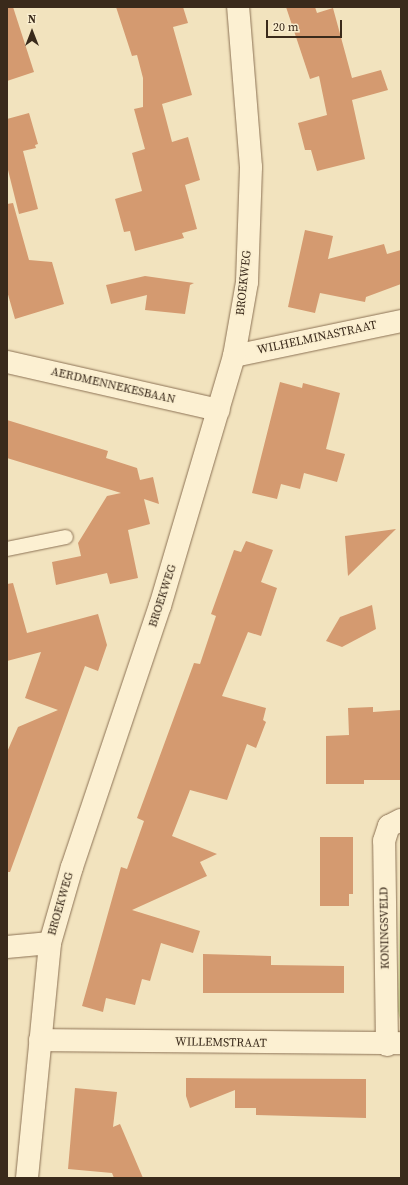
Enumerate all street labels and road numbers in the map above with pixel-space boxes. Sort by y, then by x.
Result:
street label: BROEKWEG [233,250,255,316]
street label: WILHELMINASTRAAT [256,318,378,358]
street label: AERDMENNEKESBAAN [49,365,177,407]
street label: BROEKWEG [146,563,180,629]
street label: BROEKWEG [45,871,77,937]
street label: KONINGSVELD [377,887,393,969]
street label: WILLEMSTRAAT [175,1035,267,1051]

